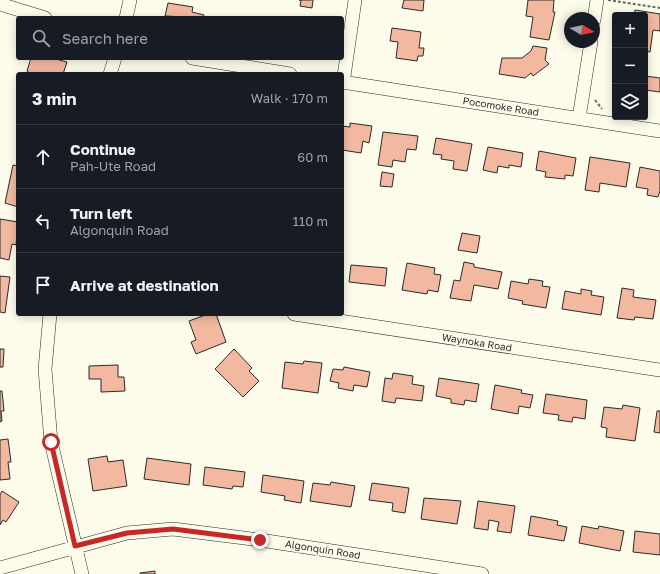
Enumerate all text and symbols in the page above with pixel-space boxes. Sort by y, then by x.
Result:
north arrow [564,12,600,48]
map controls [612,12,648,120]
button: + [612,12,648,48]
search box [16,16,344,60]
icon: search [30,27,52,49]
text: Search here [62,29,148,47]
button: − [612,48,648,84]
button: layers [612,84,648,120]
text: 3 min [32,88,76,109]
text: Walk · 170 m [251,90,328,106]
street label: Pocomoke Road [462,94,540,118]
text: Continue [70,140,136,158]
icon: ahead [32,146,54,168]
text: 60 m [297,149,328,165]
text: Pah-Ute Road [70,158,156,174]
text: Turn left [70,204,132,222]
icon: left [32,210,54,232]
text: 110 m [293,213,328,229]
text: Algonquin Road [70,222,169,238]
icon: arrive [32,274,54,296]
text: Arrive at destination [70,276,219,294]
street label: Waynoka Road [441,331,513,353]
route start [42,433,60,451]
route end [251,531,269,549]
street label: Algonquin Road [285,537,361,561]

